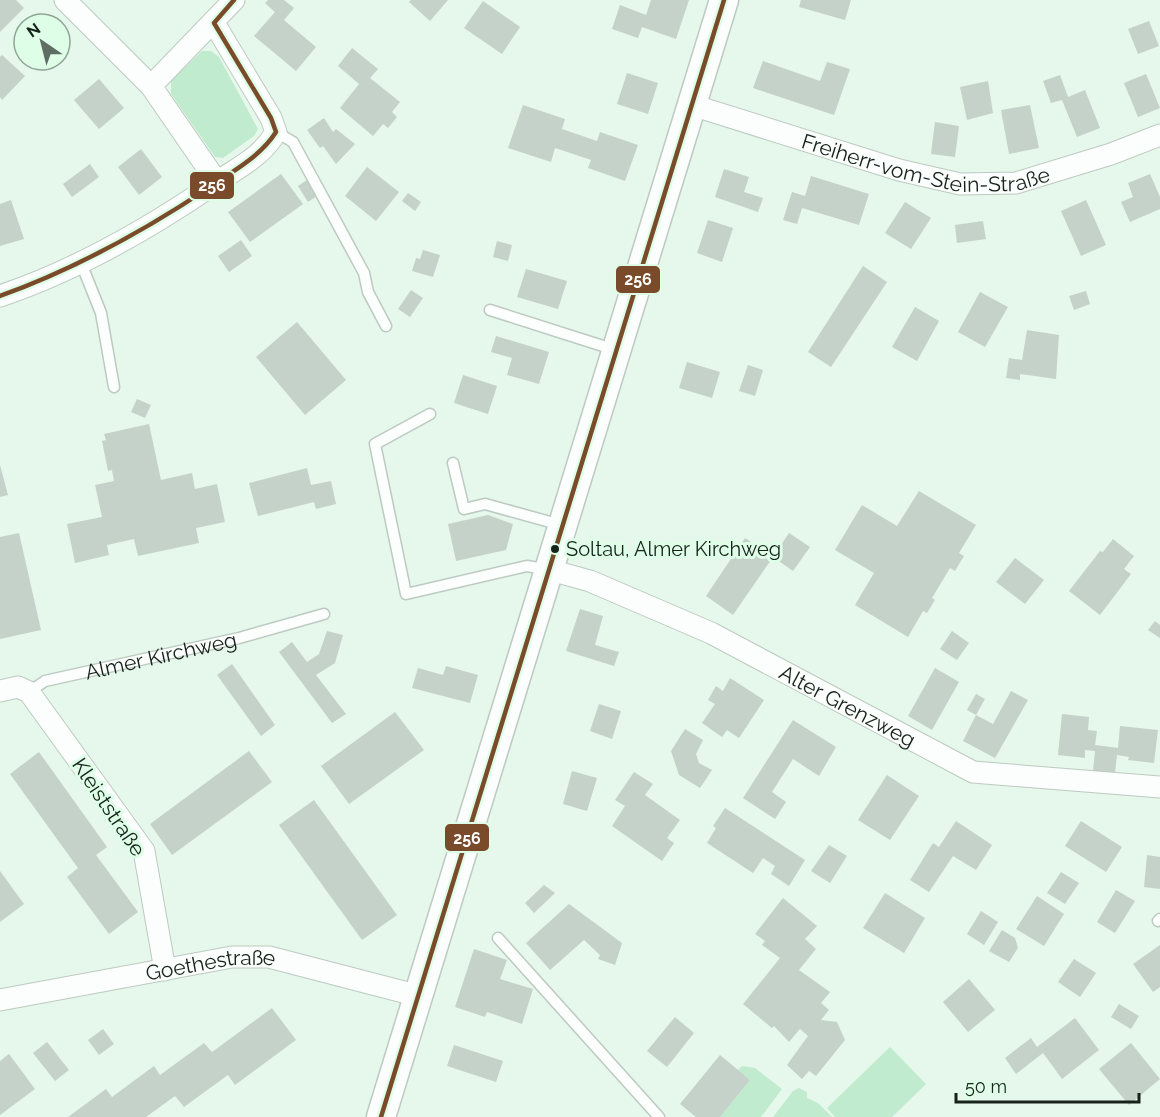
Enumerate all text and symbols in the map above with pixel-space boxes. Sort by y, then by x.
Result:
north arrow [12,12,72,72]
text: N [23,19,44,41]
street label: Freiherr-vom-Stein-Straße [799,128,1053,197]
line badge: 256 [189,171,235,200]
text: 256 [198,176,226,195]
line badge: 256 [615,265,661,294]
text: 256 [624,270,652,289]
place label: Soltau, Almer Kirchweg [566,537,781,561]
marker: Soltau, Almer Kirchweg [549,543,561,555]
street label: Almer Kirchweg [83,626,239,684]
street label: Alter Grenzweg [775,659,920,752]
street label: Kleiststraße [67,753,151,861]
line badge: 256 [444,823,490,852]
text: 256 [453,829,481,848]
street label: Goethestraße [144,943,279,985]
scale bar [956,1066,1139,1104]
text: 50 m [965,1076,1007,1097]

